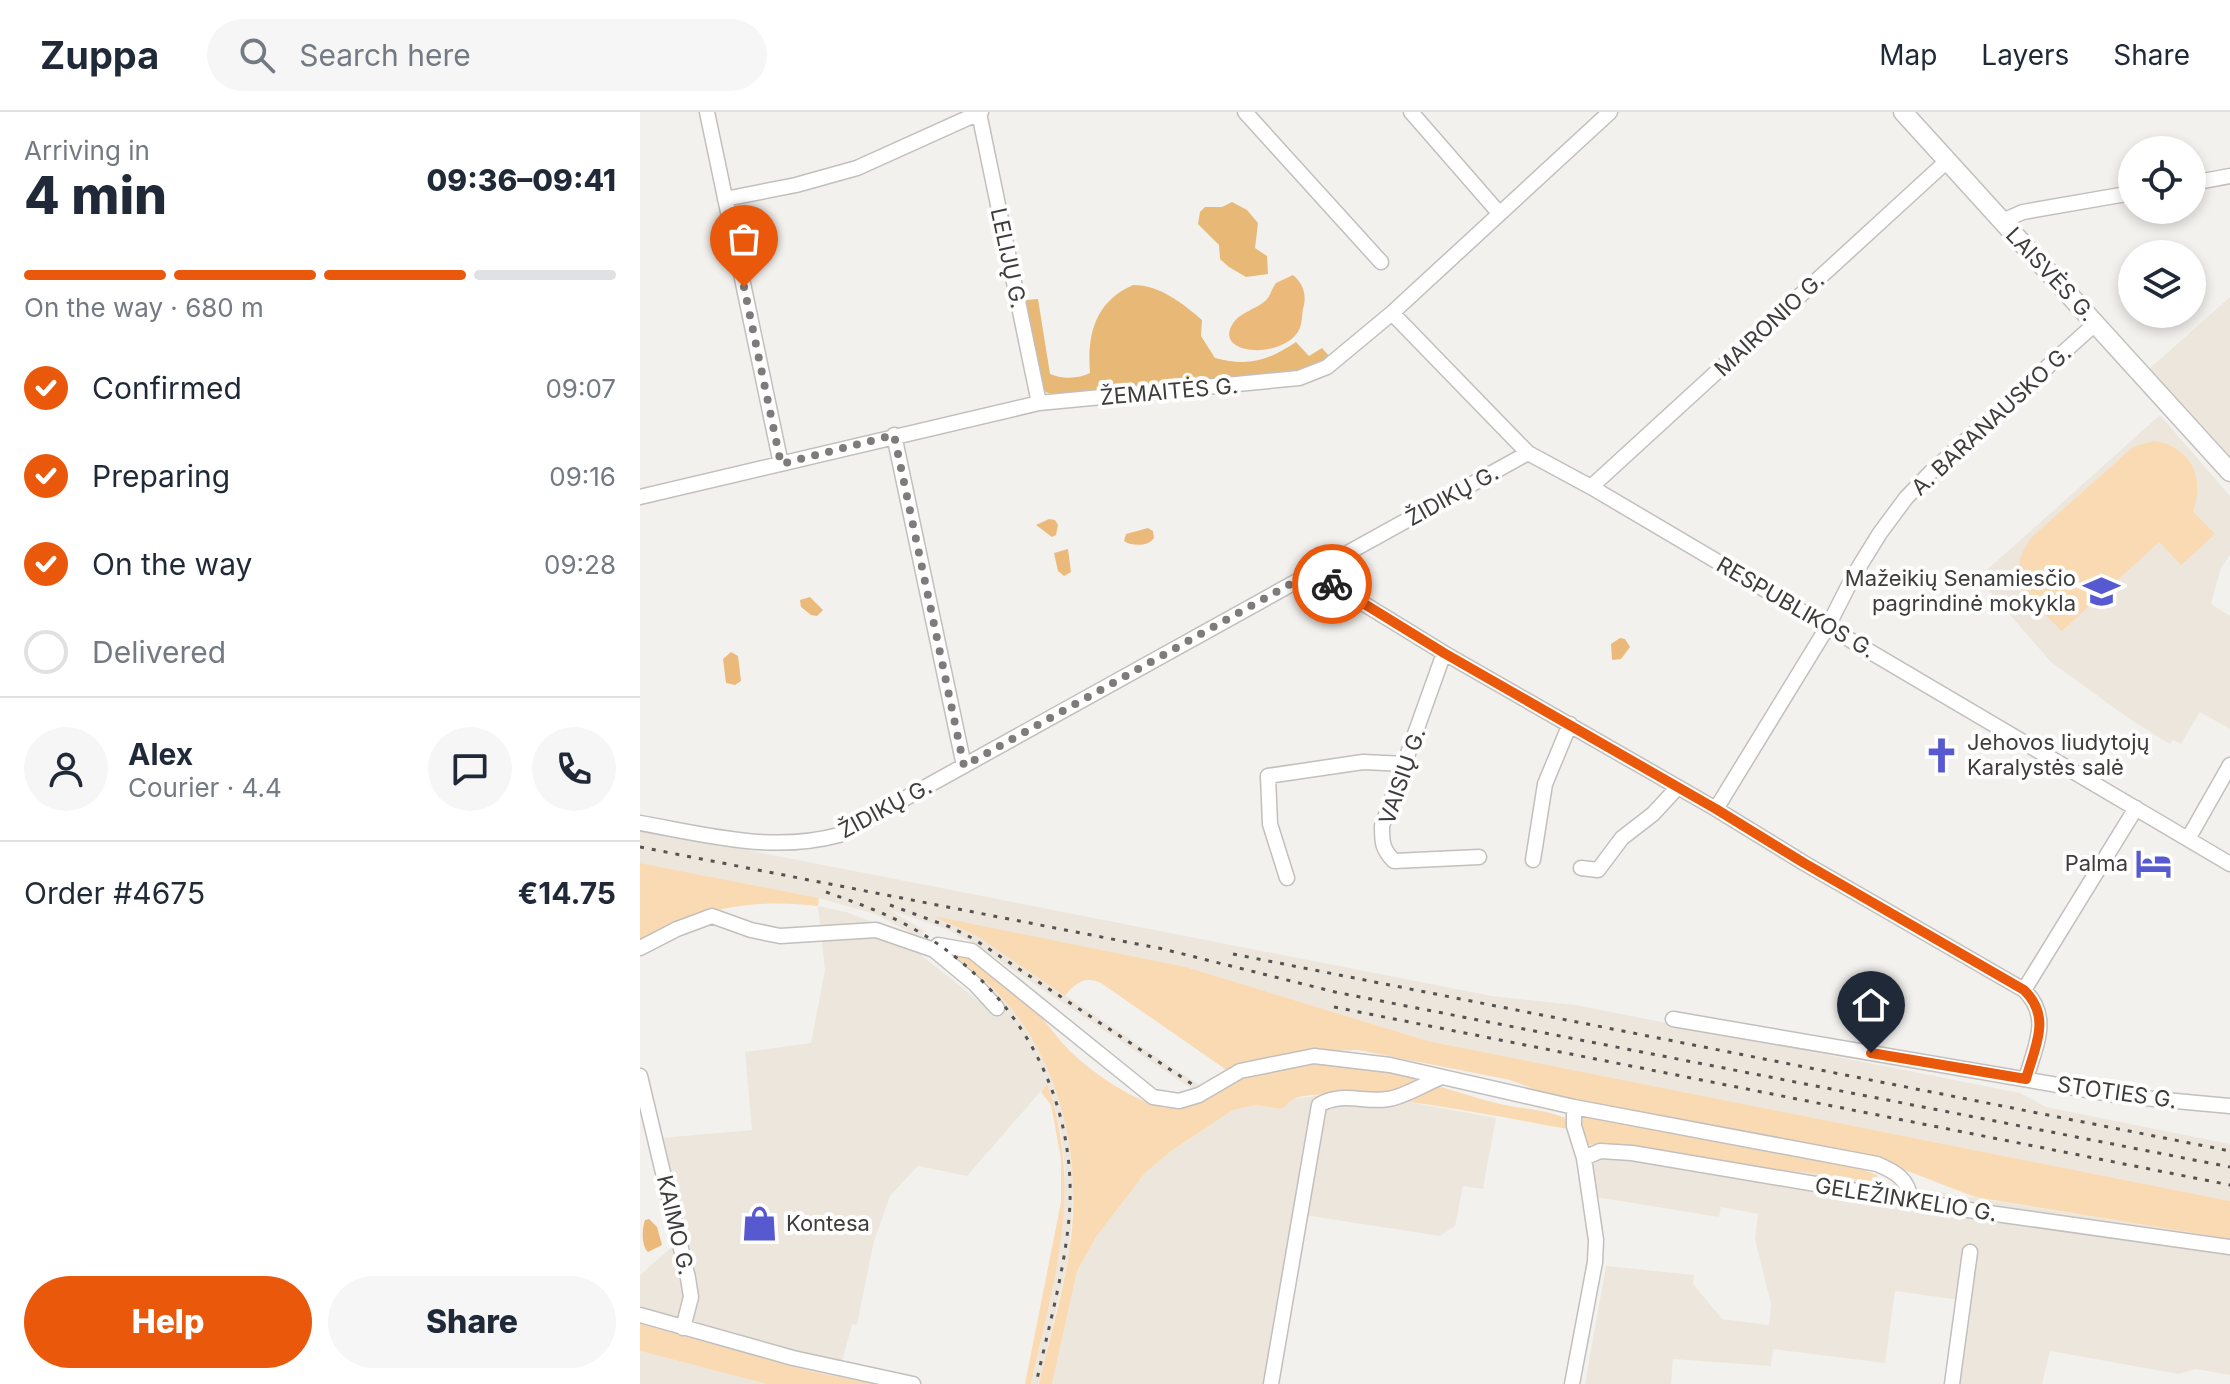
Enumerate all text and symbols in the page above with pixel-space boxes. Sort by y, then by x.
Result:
search box [207,19,767,91]
text: Zuppa [40,32,159,78]
icon: search [235,33,279,77]
text: Search here [299,37,471,73]
text: Map [1879,38,1937,72]
text: Layers [1981,38,2069,72]
text: Share [2113,38,2190,72]
text: Arriving in [24,135,150,166]
map controls [2118,136,2206,328]
button: locate [2118,136,2206,224]
text: 09:36–09:41 [427,162,616,198]
text: 4 min [24,164,167,227]
pin [710,205,778,287]
street label: LELIJŲ G. [986,205,1032,311]
icon: bag [722,217,766,261]
street label: LAISVĖS G. [2001,222,2101,326]
button: layers [2118,240,2206,328]
street label: MAIRONIO G. [1709,267,1829,381]
text: On the way · 680 m [24,292,264,323]
street label: A. BARANAUSKO G. [1906,339,2076,501]
icon: check [24,366,68,410]
text: Confirmed [92,370,242,406]
street label: ŽEMAITĖS G. [1099,372,1239,410]
text: 09:07 [545,373,616,404]
icon: check [24,454,68,498]
text: Preparing [92,458,230,494]
street label: ŽIDIKŲ G. [1401,459,1503,531]
text: 09:16 [549,461,616,492]
icon: check [24,542,68,586]
courier [1292,544,1372,624]
text: On the way [92,546,252,582]
text: 09:28 [544,549,616,580]
street label: RESPUBLIKOS G. [1712,551,1880,663]
icon: bike [1310,562,1354,606]
place label: Mažeikių Senamiesčio pagrindinė mokykla [1845,565,2076,616]
school or university icon: Mažeikių Senamiesčio pagrindinė mokykla [2083,572,2121,610]
text: Delivered [92,634,226,670]
street label: VAISIŲ G. [1373,724,1431,828]
button: person [24,727,108,811]
button: chat [428,727,512,811]
button: phone [532,727,616,811]
place label: Jehovos liudytojų Karalystės salė [1967,729,2150,780]
text: Alex [128,736,193,772]
church icon: Jehovos liudytojų Karalystės salė [1922,736,1960,774]
text: Courier · 4.4 [128,772,282,803]
street label: ŽIDIKŲ G. [834,773,936,843]
hotel icon: Palma [2135,844,2173,882]
place label: Palma [2065,850,2128,876]
text: Order #4675 [24,875,205,911]
text: €14.75 [518,875,616,911]
pin [1837,971,1905,1053]
icon: home [1849,983,1893,1027]
street label: STOTIES G. [2056,1071,2178,1113]
street label: GELEŽINKELIO G. [1813,1172,1999,1226]
street label: KAIMO G. [652,1173,700,1277]
shop icon: Kontesa [741,1204,779,1242]
place label: Kontesa [786,1210,870,1236]
button: Help [24,1276,312,1368]
button: Share [328,1276,616,1368]

